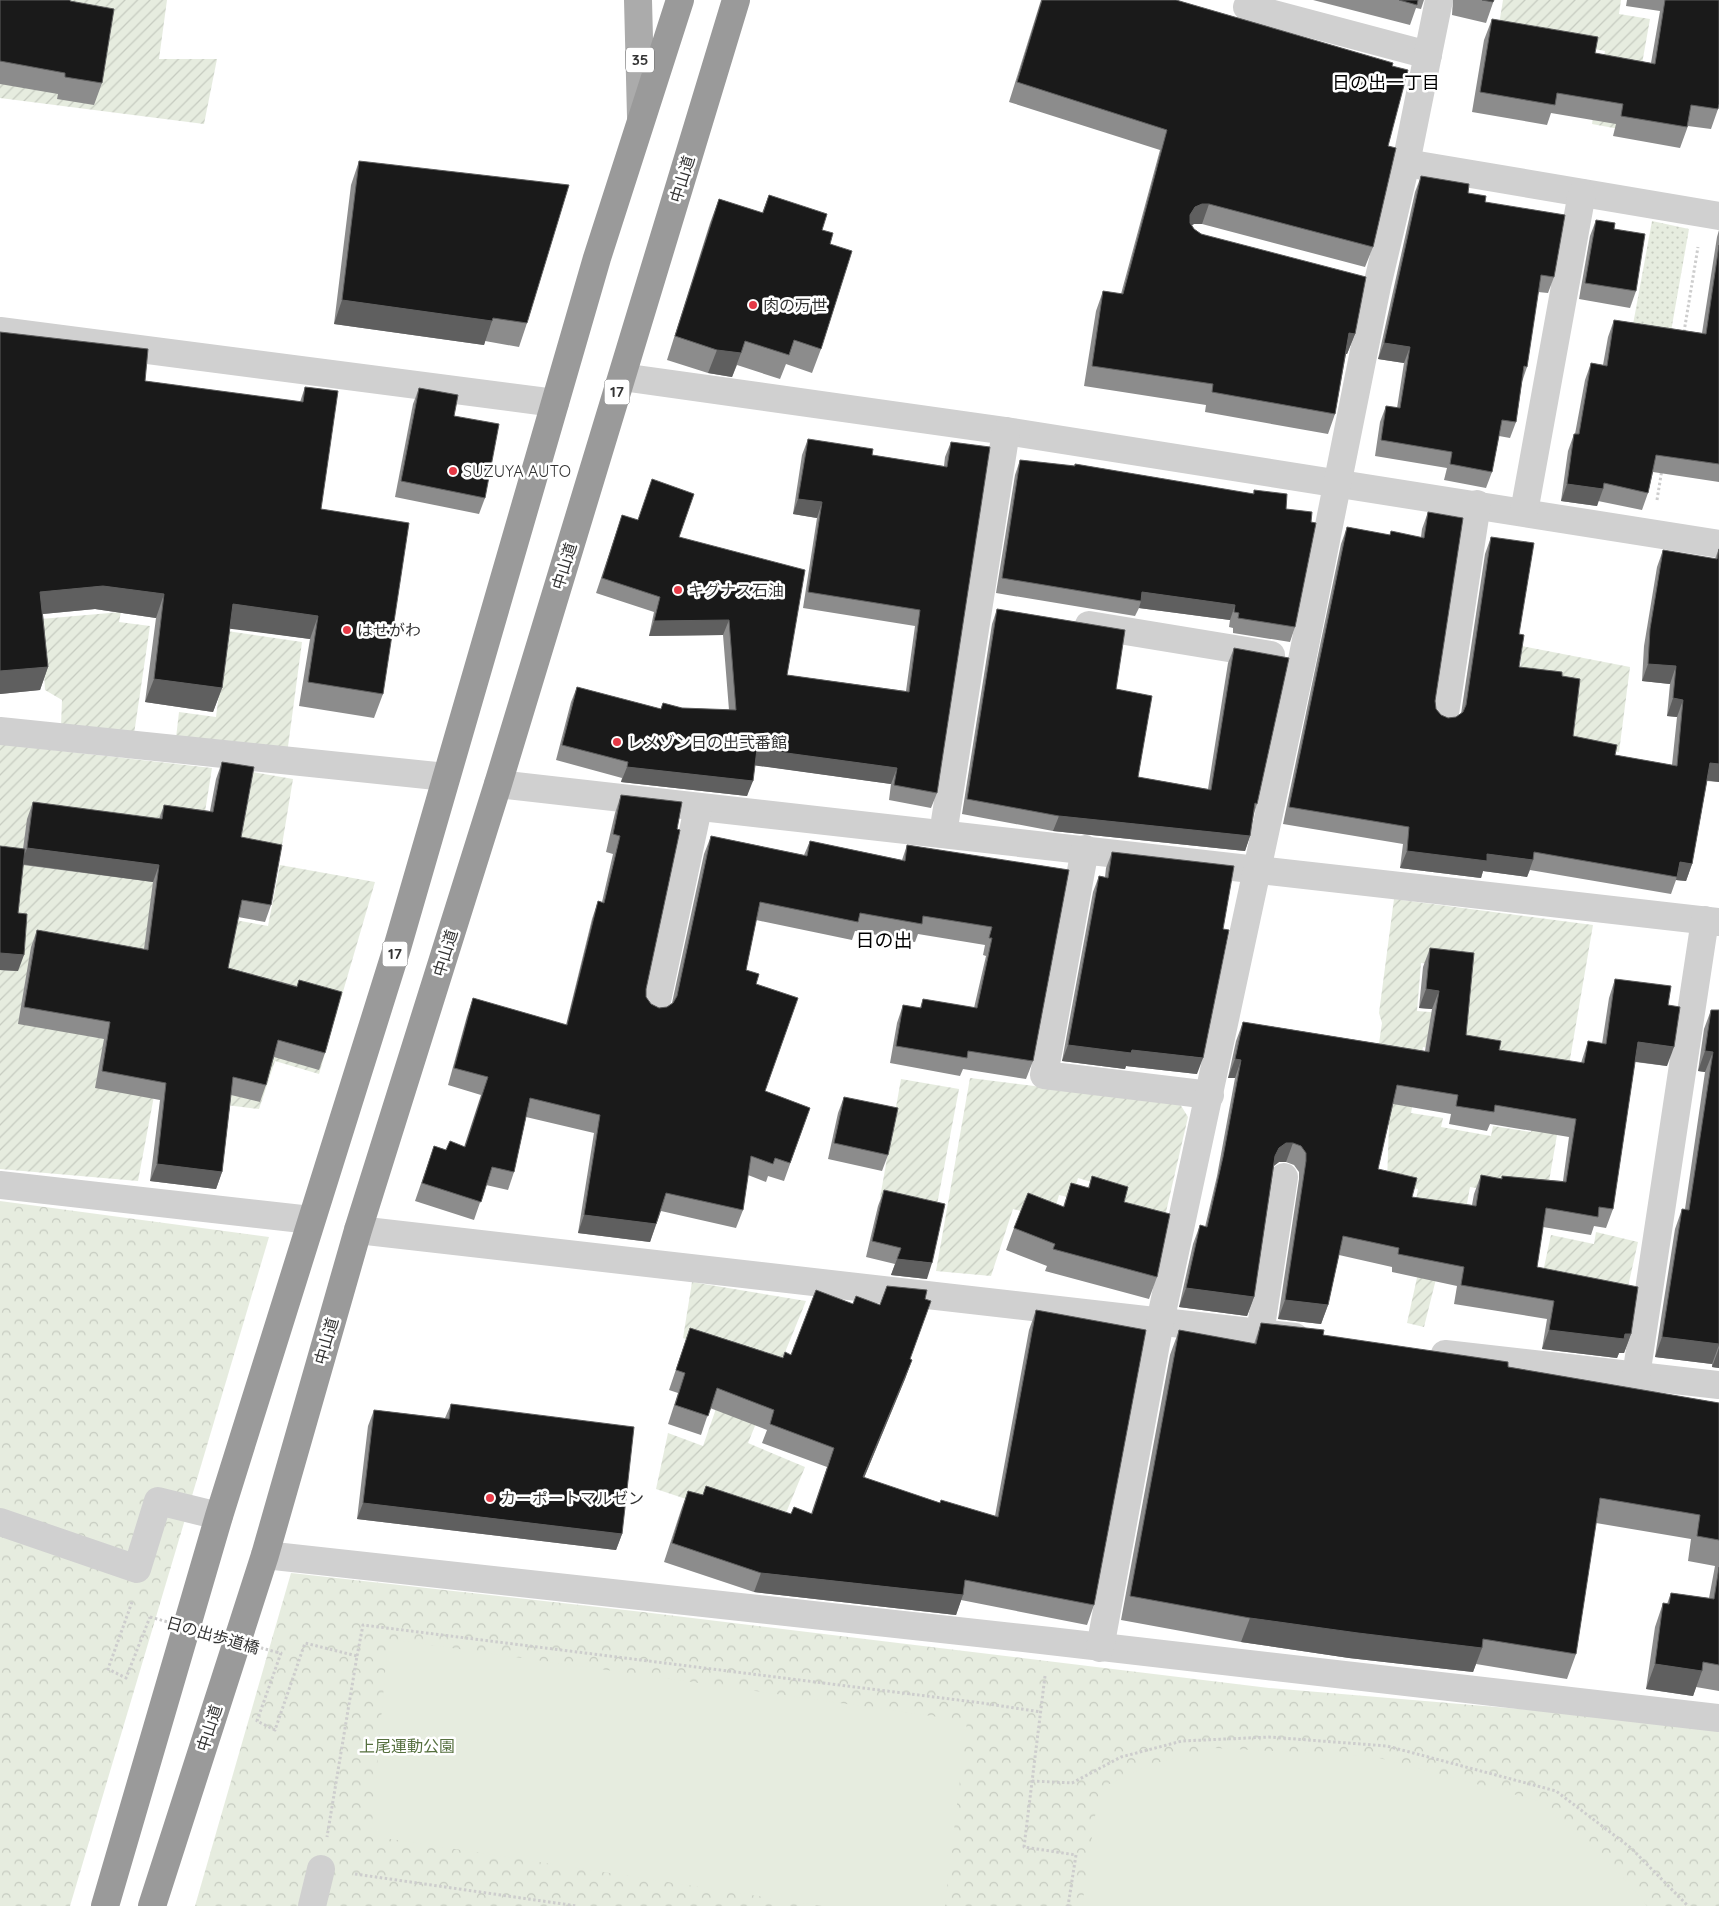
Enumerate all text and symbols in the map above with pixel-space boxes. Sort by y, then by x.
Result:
road number: 35 [626,48,654,72]
district label: 日の出一丁目 [1332,71,1440,94]
street label: 中山道 [665,153,699,205]
place label: 肉の万世 [763,295,827,315]
marker: 肉の万世 [747,299,759,311]
road number: 17 [604,380,630,404]
place label: SUZUYA AUTO [463,461,571,481]
marker: SUZUYA AUTO [447,465,459,477]
street label: 中山道 [547,540,581,592]
place label: キグナス石油 [688,580,784,600]
marker: キグナス石油 [672,584,684,596]
place label: はせがわ [357,620,421,640]
marker: はせがわ [341,624,353,636]
place label: レメゾン日の出弐番館 [627,732,787,752]
marker: レメゾン日の出弐番館 [611,736,623,748]
street label: 中山道 [428,927,462,979]
district label: 日の出 [855,928,913,952]
road number: 17 [382,942,408,966]
street label: 中山道 [310,1315,342,1367]
place label: カーポートマルゼン [500,1488,644,1508]
marker: カーポートマルゼン [484,1492,496,1504]
street label: 日の出歩道橋 [164,1612,262,1658]
street label: 中山道 [192,1702,226,1754]
park label: 上尾運動公園 [359,1736,455,1756]

